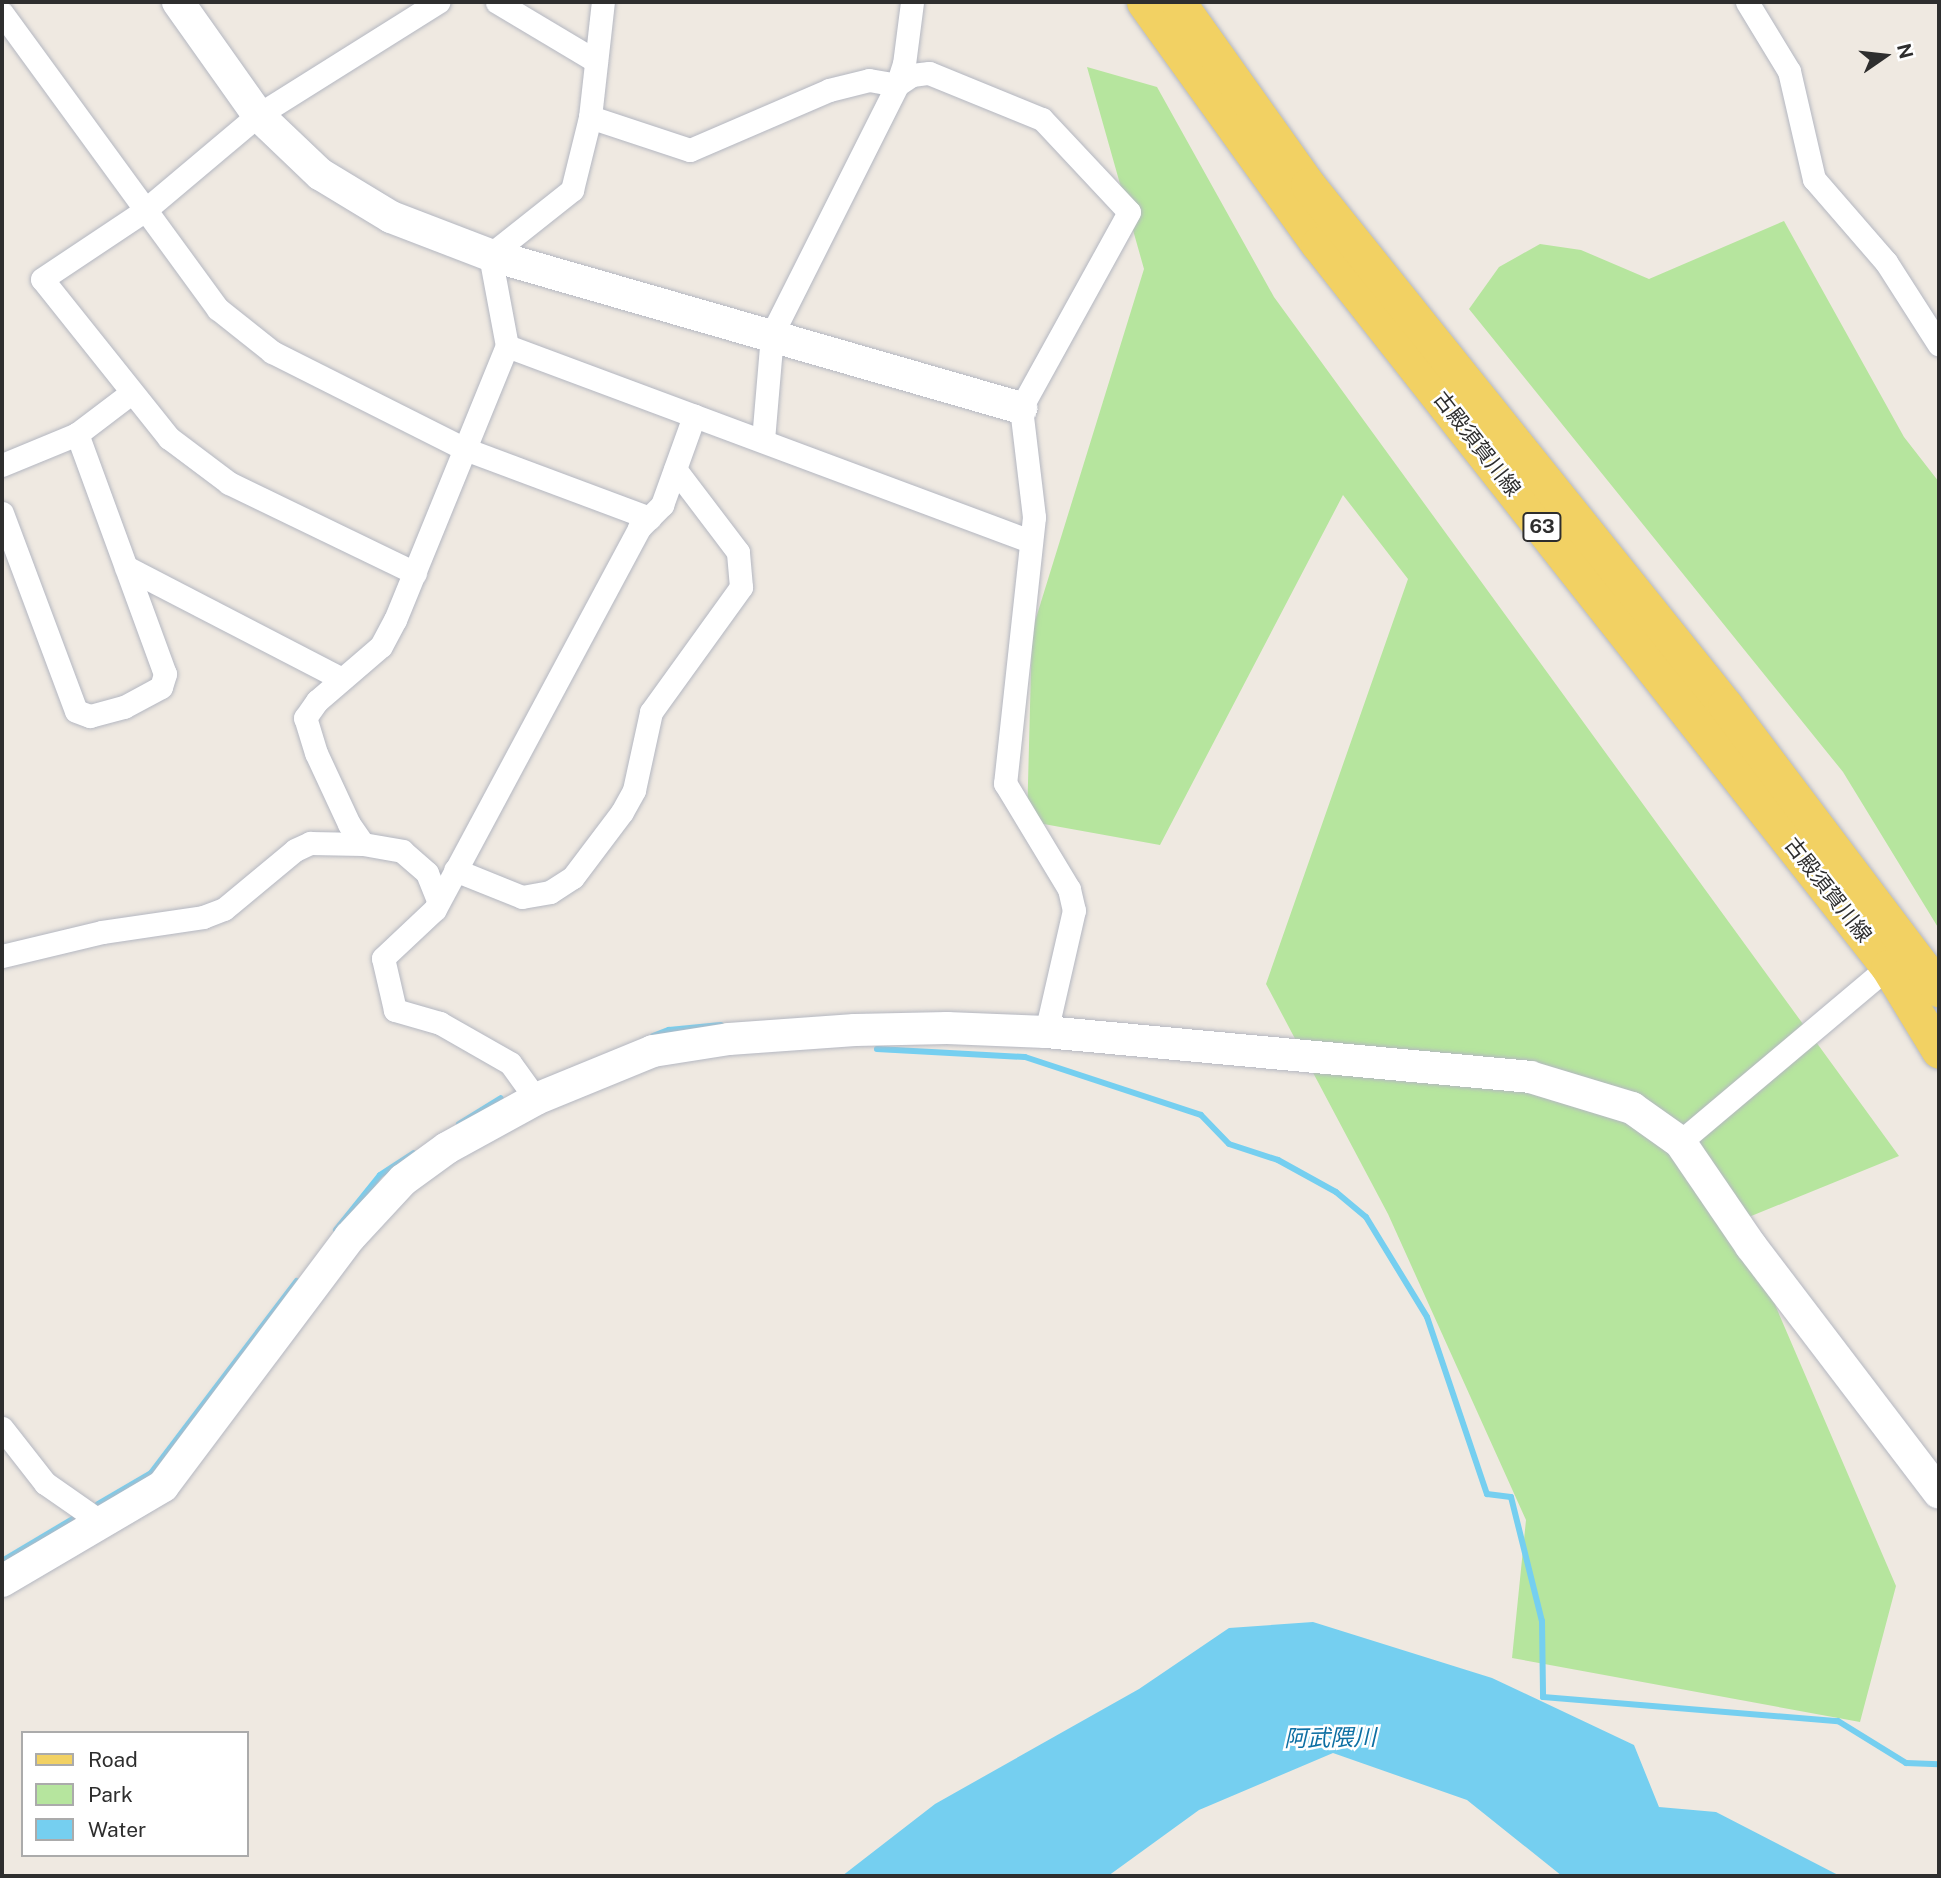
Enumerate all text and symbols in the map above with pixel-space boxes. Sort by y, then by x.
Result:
north arrow [1850,21,1920,91]
text: N [1893,41,1918,61]
street label: 古殿須賀川線 [1428,387,1526,501]
road number: 63 [1521,512,1563,542]
street label: 古殿須賀川線 [1779,833,1877,947]
water label: 阿武隈川 [1284,1723,1376,1753]
legend [21,1731,248,1857]
text: Road [88,1747,138,1772]
text: Park [88,1782,133,1807]
text: Water [88,1817,146,1842]

